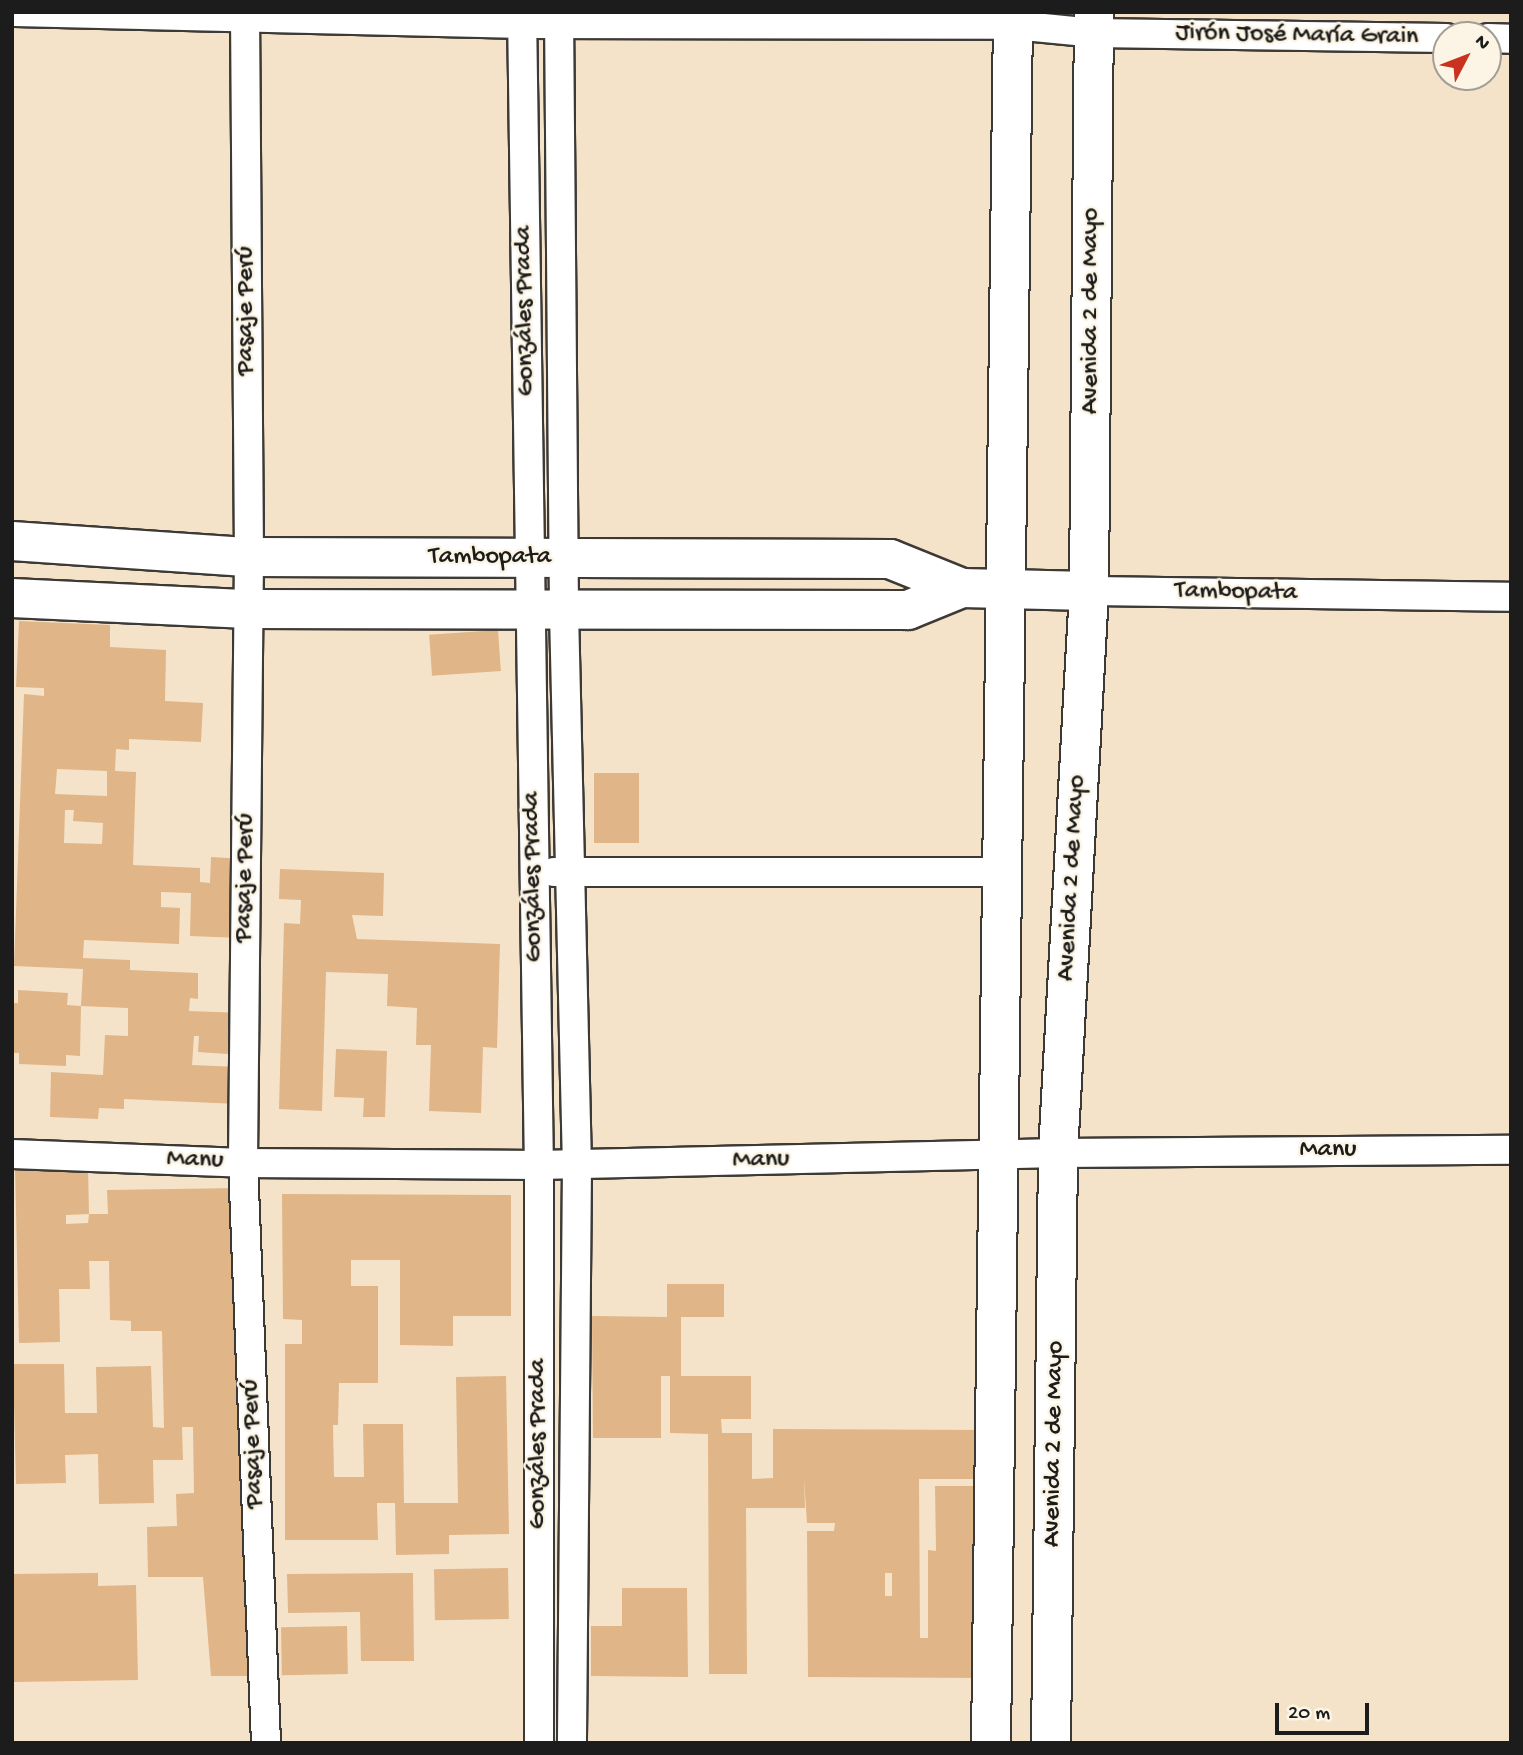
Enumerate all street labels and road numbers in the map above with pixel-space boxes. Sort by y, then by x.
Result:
street label: Jirón José María Grain [1175,18,1419,54]
street label: Avenida 2 de Mayo [1076,208,1108,414]
street label: Gonzáles Prada [509,225,543,397]
street label: Pasaje Perú [231,246,263,376]
street label: Tambopata [429,542,551,574]
street label: Tambopata [1175,576,1297,610]
street label: Avenida 2 de Mayo [1052,774,1094,982]
street label: Gonzáles Prada [517,791,551,963]
street label: Pasaje Perú [229,813,263,943]
street label: Manu [1299,1135,1357,1167]
street label: Manu [166,1144,224,1178]
street label: Manu [732,1145,790,1177]
street label: Avenida 2 de Mayo [1038,1340,1072,1548]
street label: Gonzáles Prada [523,1359,555,1529]
street label: Pasaje Perú [236,1379,272,1509]

